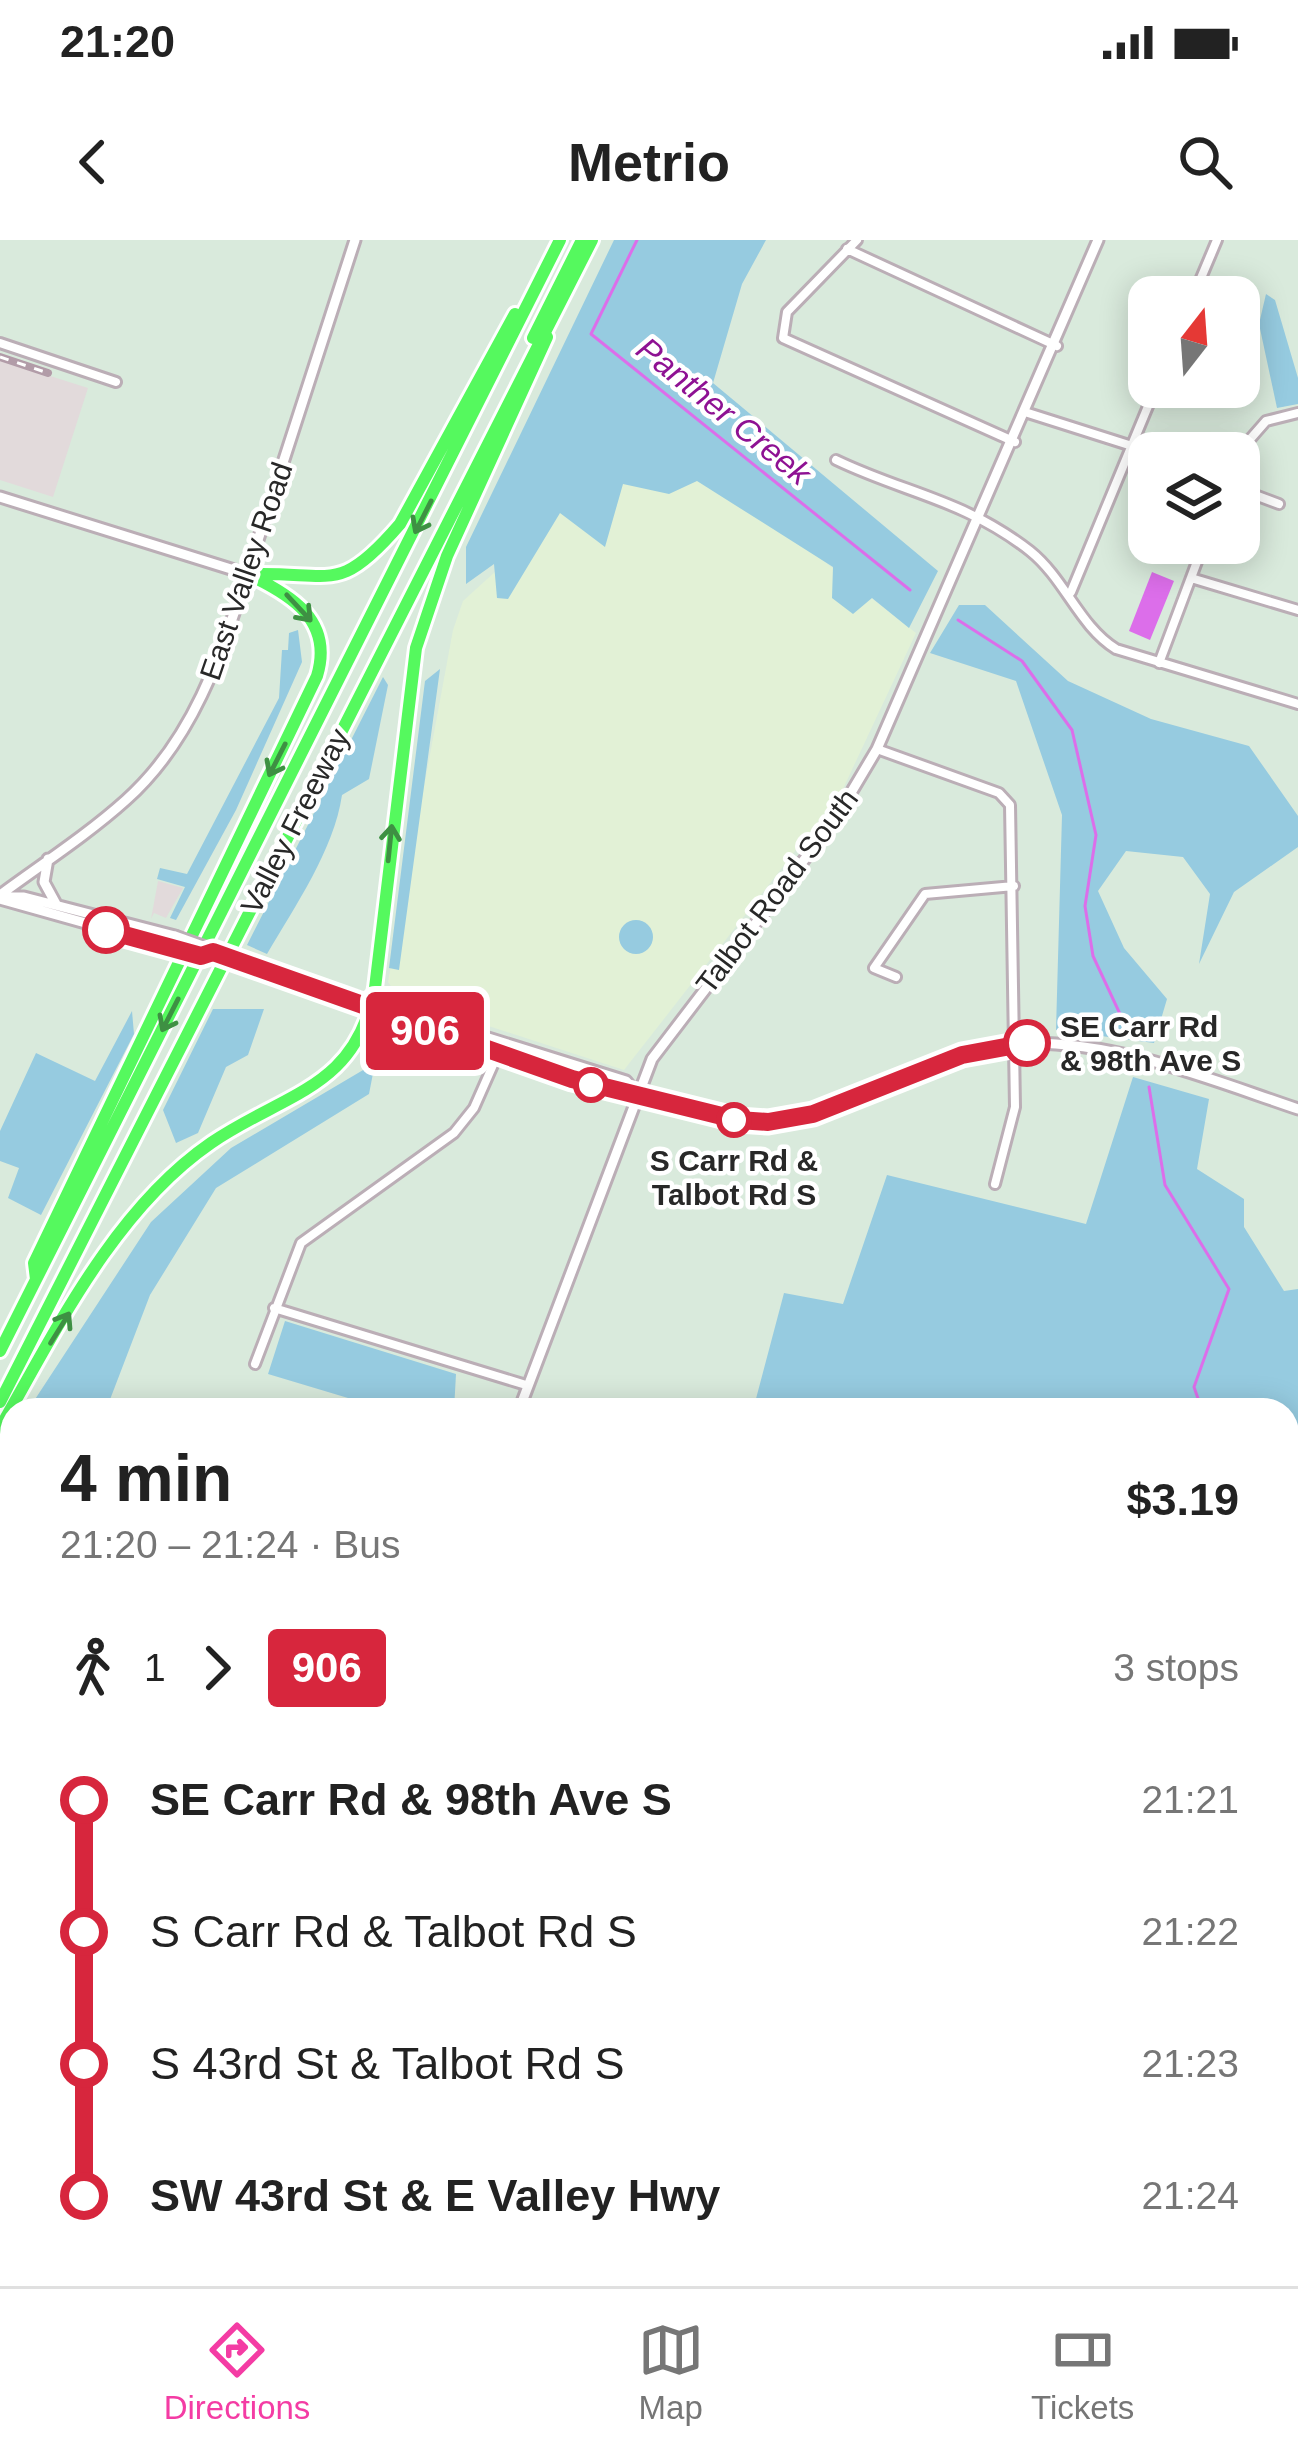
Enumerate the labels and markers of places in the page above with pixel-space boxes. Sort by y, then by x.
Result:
unlabelled marker [84,908,128,952]
place label: SE Carr Rd & 98th Ave S [1060,1010,1241,1077]
marker: SE Carr Rd & 98th Ave S [1005,1021,1049,1065]
unlabelled marker [575,1069,607,1101]
marker: S Carr Rd & Talbot Rd S [718,1104,750,1136]
place label: S Carr Rd & Talbot Rd S [650,1144,818,1211]

